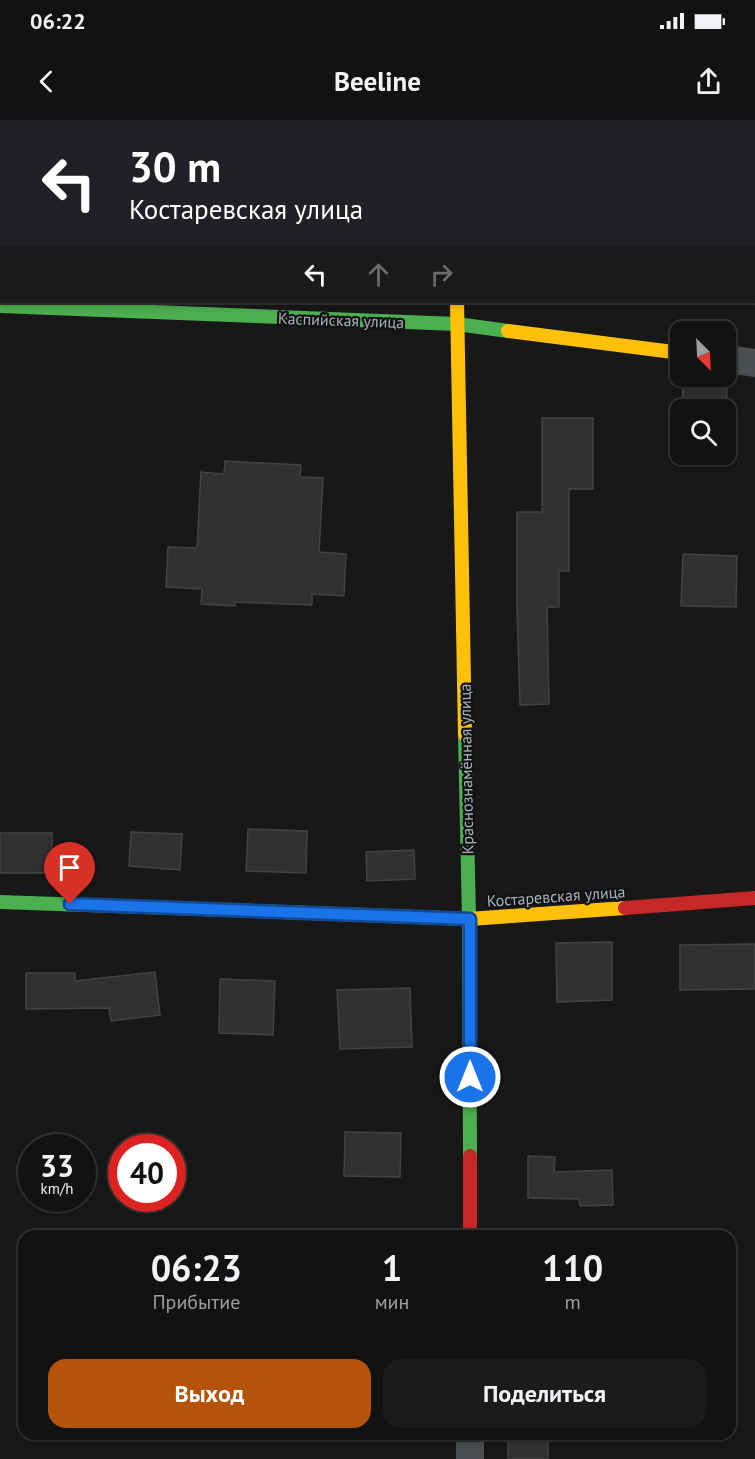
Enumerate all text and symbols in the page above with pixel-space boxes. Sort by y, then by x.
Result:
text: 06:22 [30,7,86,35]
text: Beeline [334,64,421,98]
icon: back [30,65,63,98]
icon: share [692,65,725,98]
text: 30 m [129,139,221,194]
icon: left [30,144,108,222]
text: Костаревская улица [129,192,363,226]
icon: left [299,258,332,291]
icon: ahead [362,258,395,291]
icon: right [425,258,458,291]
street label: Каспийская улица [278,308,404,332]
north arrow [670,321,736,387]
map controls [670,321,736,465]
button: search [670,399,736,465]
street label: Краснознамённая улица [455,683,477,855]
pin [44,842,95,904]
icon: arrive [53,851,86,884]
street label: Костаревская улица [486,881,626,911]
position arrow [438,1045,502,1109]
speed limit sign: 40 [108,1134,186,1212]
text: 33 [40,1146,74,1185]
text: km/h [41,1179,73,1198]
text: 06:23 [151,1244,242,1291]
text: 1 [382,1244,402,1291]
text: 110 [542,1244,603,1291]
text: Прибытие [152,1289,240,1315]
text: мин [375,1289,409,1315]
text: m [565,1289,581,1315]
button: Выход [48,1359,371,1428]
button: Поделиться [383,1359,706,1428]

